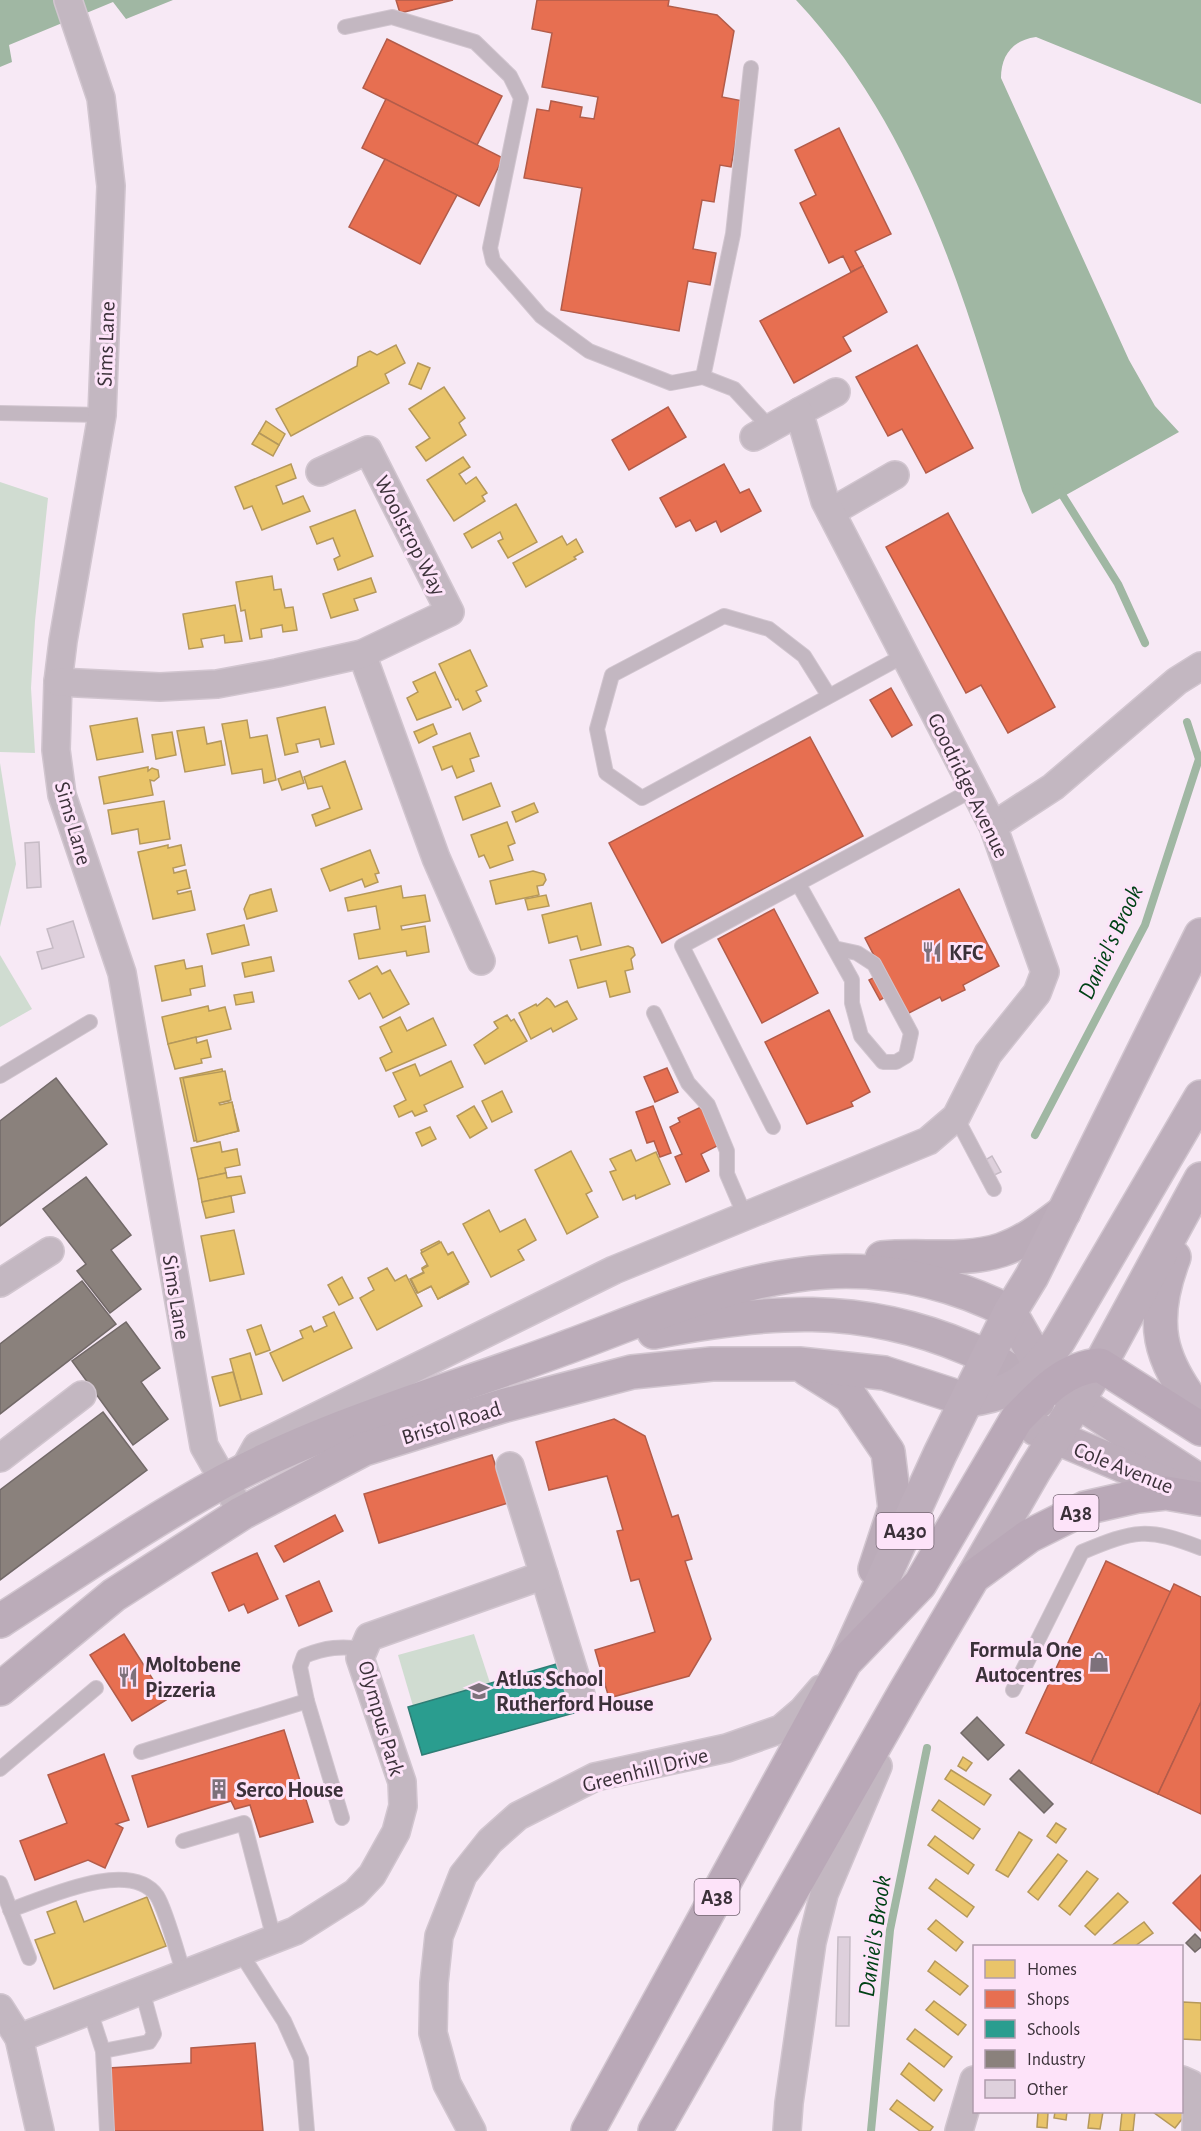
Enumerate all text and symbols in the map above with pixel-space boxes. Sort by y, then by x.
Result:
street label: Sims Lane [94,301,118,387]
street label: Woolstrop Way [370,472,450,599]
street label: Goodridge Avenue [924,710,1013,861]
street label: Sims Lane [51,779,95,867]
water label: Daniel's Brook [1074,882,1148,1003]
restaurant icon: KFC [920,940,944,964]
place label: KFC [949,942,984,964]
street label: Sims Lane [158,1253,194,1341]
street label: Bristol Road [399,1397,504,1448]
street label: Cole Avenue [1071,1438,1176,1498]
road number: A38 [1054,1495,1098,1531]
road number: A430 [876,1513,934,1549]
place label: Formula One Autocentres [969,1639,1082,1686]
shop icon: Formula One Autocentres [1087,1650,1111,1674]
place label: Moltobene Pizzeria [145,1654,241,1701]
street label: Olympus Park [354,1658,408,1778]
restaurant icon: Moltobene Pizzeria [116,1665,140,1689]
place label: Atlus School Rutherford House [496,1668,654,1715]
school or university icon: Atlus School Rutherford House [467,1679,491,1703]
street label: Greenhill Drive [580,1744,710,1796]
building icon: Serco House [207,1777,231,1801]
place label: Serco House [236,1779,343,1801]
water label: Daniel's Brook [855,1874,895,1998]
road number: A38 [694,1879,740,1915]
legend [973,1945,1183,2113]
text: Homes [1027,1961,1077,1979]
text: Shops [1027,1991,1069,2009]
text: Schools [1027,2021,1080,2039]
text: Industry [1027,2051,1086,2069]
text: Other [1027,2081,1068,2099]

